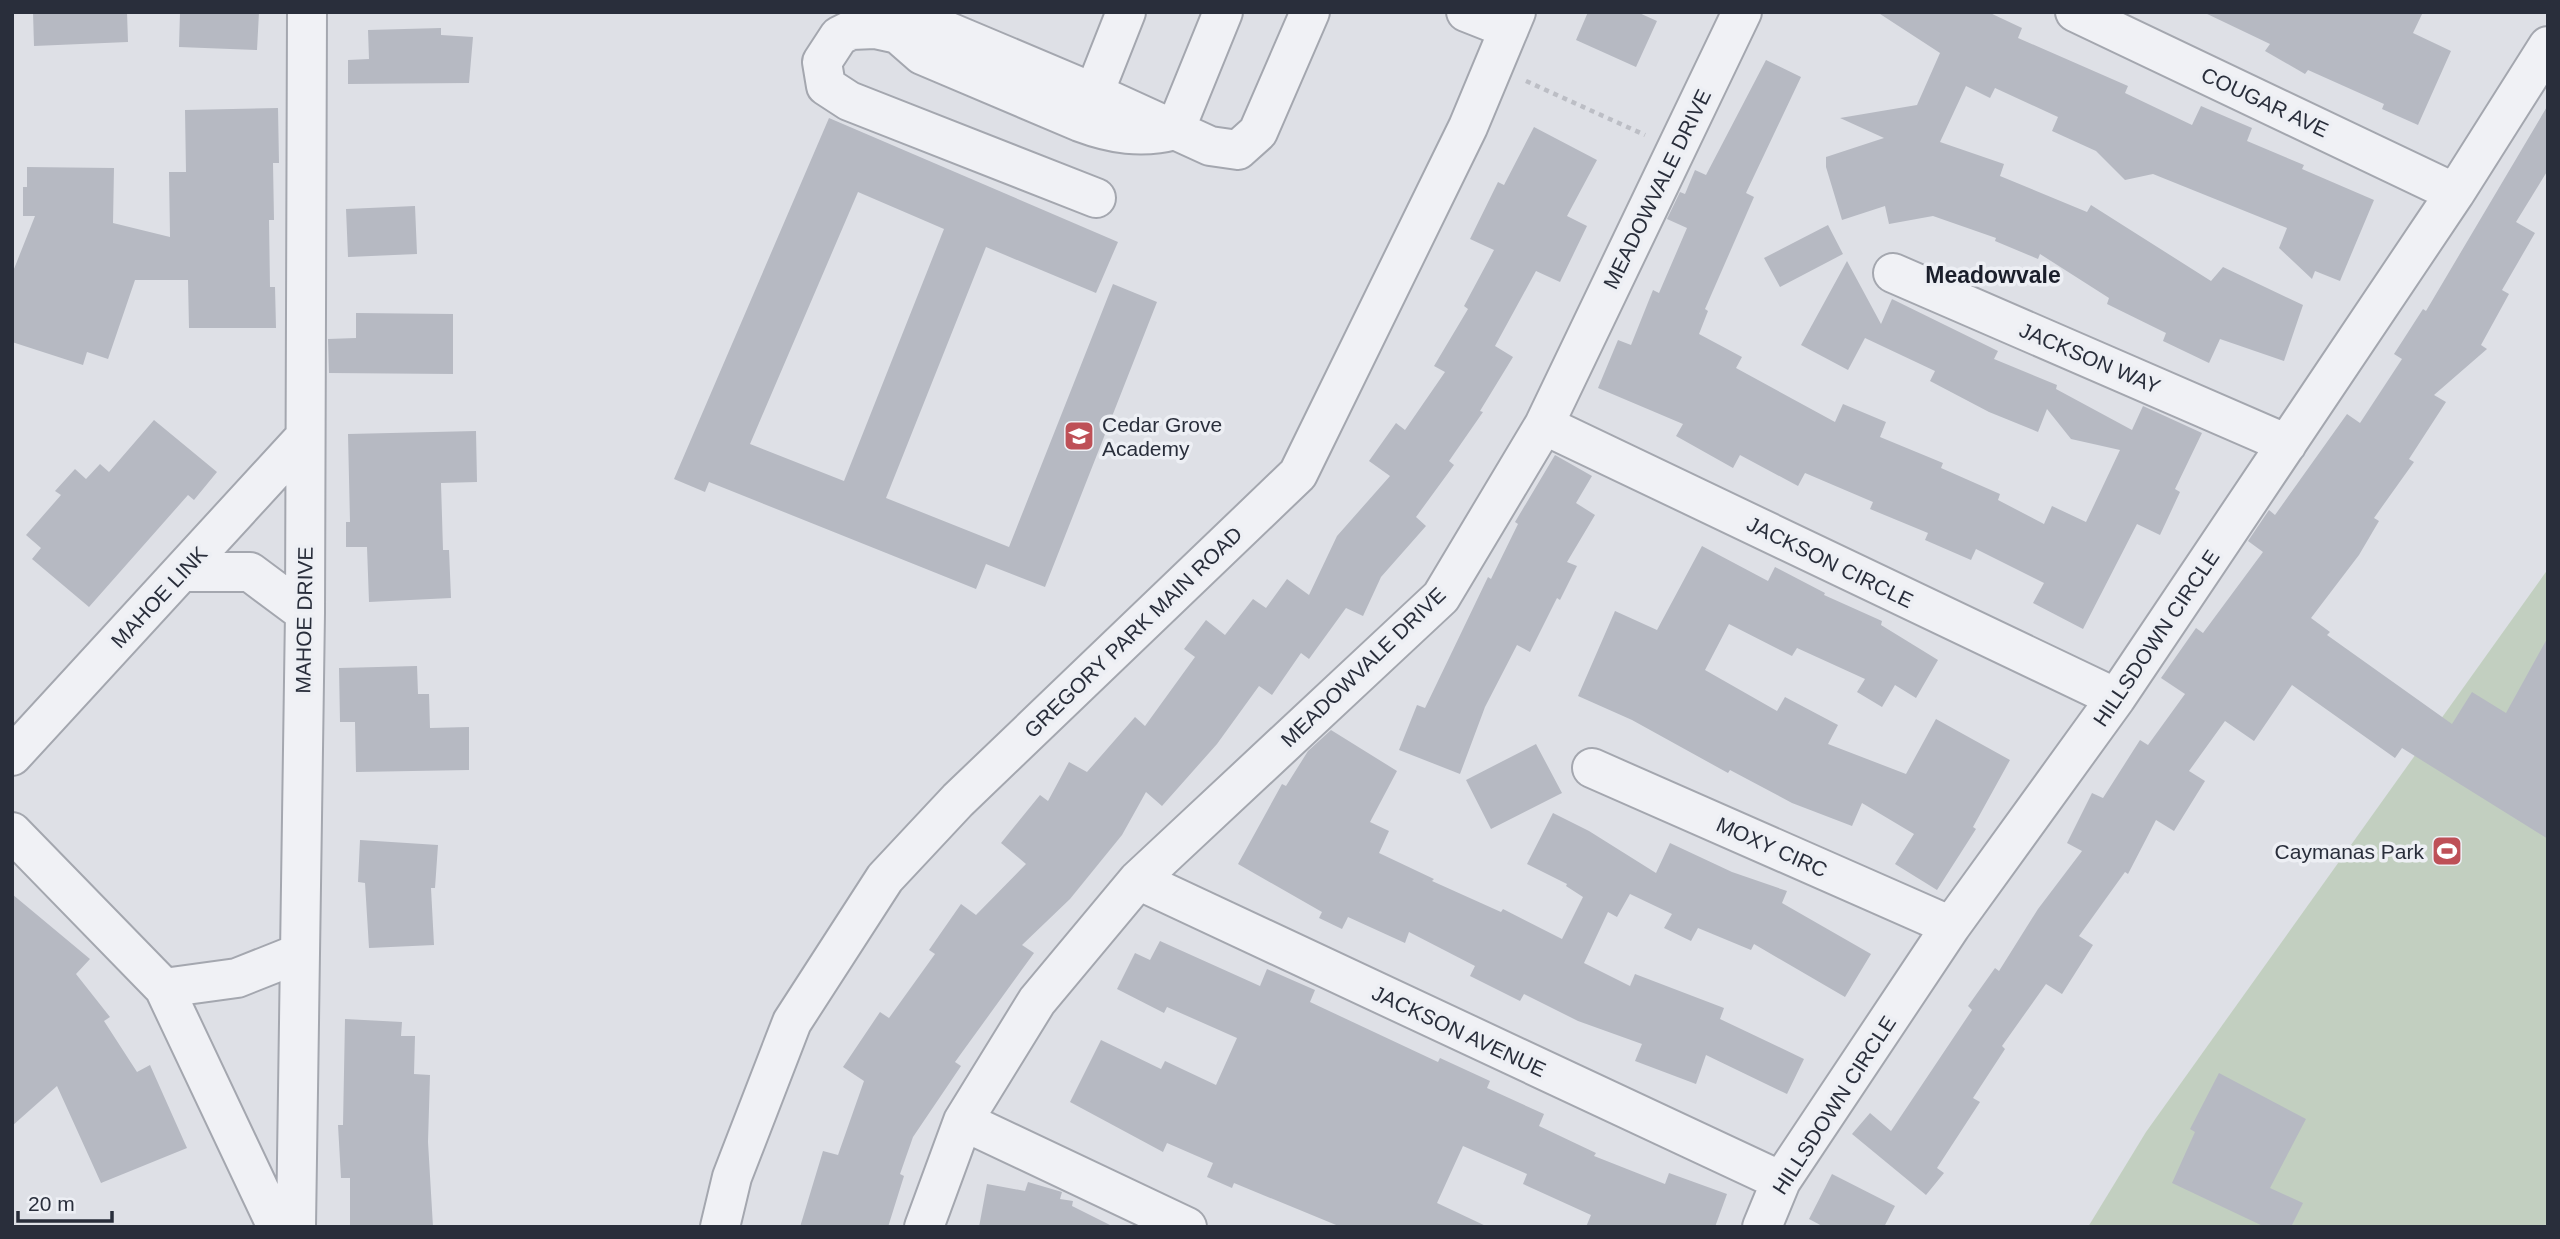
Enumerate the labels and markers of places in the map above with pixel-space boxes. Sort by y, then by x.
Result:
place label: Cedar Grove Academy [1102,413,1222,460]
school or university icon: Cedar Grove Academy [1062,419,1096,453]
sports icon: Caymanas Park [2430,834,2464,868]
place label: Caymanas Park [2275,840,2424,863]

